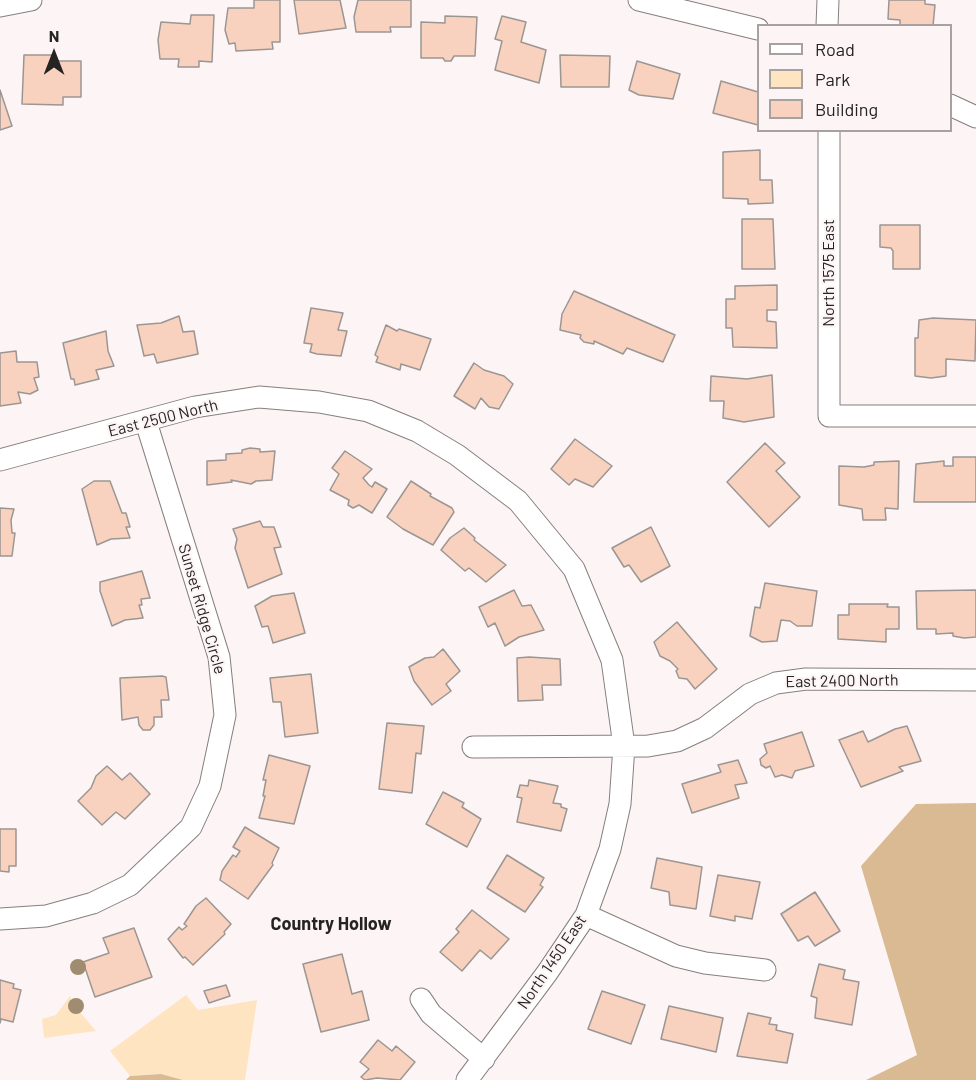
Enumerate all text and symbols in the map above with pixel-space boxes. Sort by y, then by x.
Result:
north arrow [24,24,84,84]
legend [757,24,952,132]
text: N [49,26,59,45]
text: Road [815,38,855,60]
text: Park [815,68,850,90]
text: Building [815,98,878,120]
street label: North 1575 East [819,219,839,327]
street label: East 2500 North [106,395,220,441]
street label: Sunset Ridge Circle [174,542,230,676]
street label: East 2400 North [785,670,899,692]
street label: North 1450 East [513,911,591,1013]
district label: Country Hollow [271,913,391,935]

